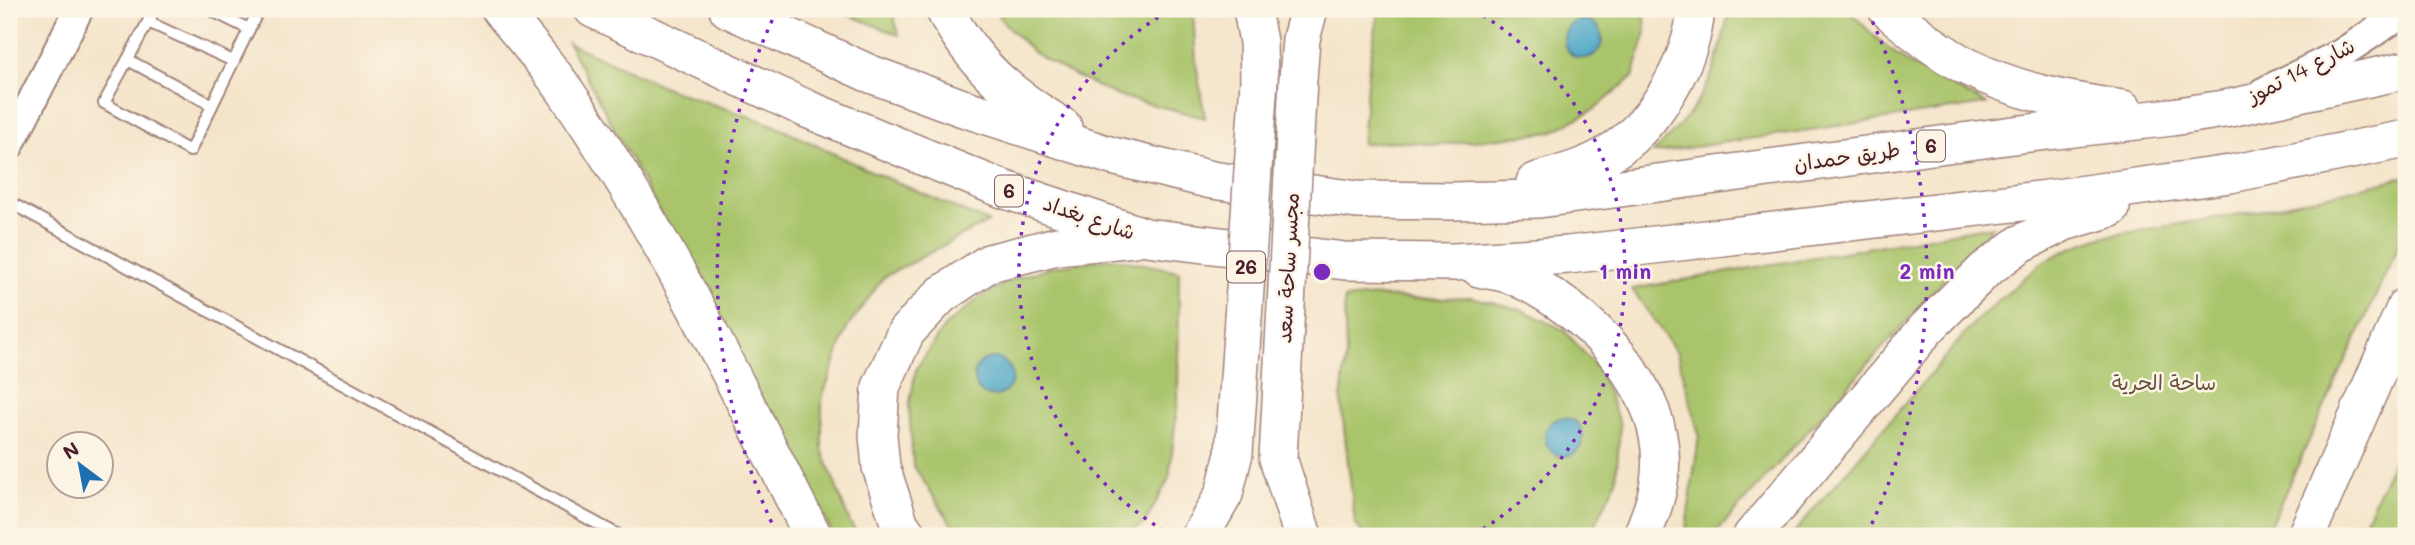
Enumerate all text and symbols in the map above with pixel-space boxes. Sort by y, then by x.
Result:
street label: شارع 14 تموز [2240,31,2360,112]
road number: 6 [1917,130,1945,162]
street label: طريق حمدان [1792,135,1902,176]
road number: 6 [995,176,1023,206]
street label: شارع بغداد [1039,188,1139,248]
street label: مجسر ساحة سعد [1269,192,1304,344]
road number: 26 [1227,252,1265,282]
text: 1 min [1599,257,1651,284]
text: 2 min [1899,257,1955,284]
centre of rings [1310,260,1334,284]
park label: ساحة الحرية [2112,368,2216,395]
north arrow [46,430,116,500]
text: N [58,436,83,465]

